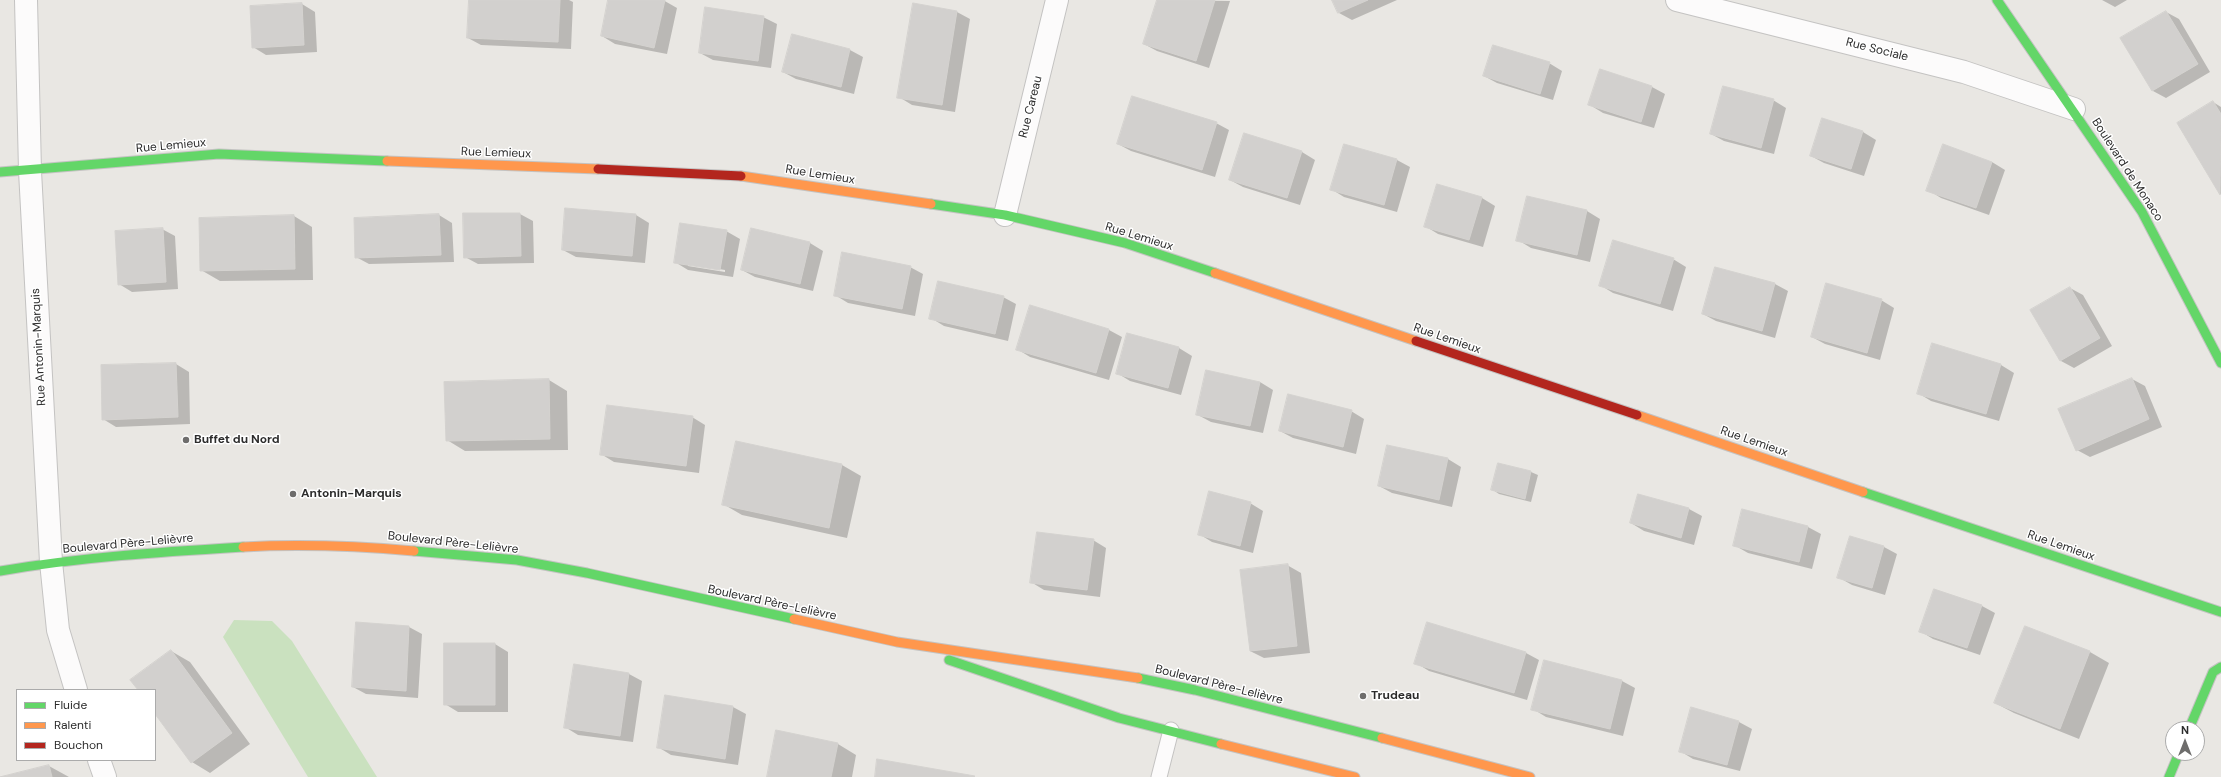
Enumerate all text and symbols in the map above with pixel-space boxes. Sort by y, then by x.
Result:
street label: Rue Sociale [1844,35,1910,65]
street label: Rue Careau [1016,74,1046,140]
street label: Boulevard de Monaco [2088,116,2166,224]
street label: Rue Lemieux [135,136,207,156]
street label: Rue Lemieux [461,145,531,161]
street label: Rue Lemieux [784,162,856,188]
street label: Rue Lemieux [1103,220,1175,254]
street label: Rue Antonin-Marquis [29,288,49,406]
street label: Rue Lemieux [1412,321,1482,357]
street label: Rue Lemieux [1719,424,1789,460]
place label: Buffet du Nord [194,433,280,447]
marker: Buffet du Nord [181,435,191,445]
place label: Antonin-Marquis [301,487,402,501]
marker: Antonin-Marquis [288,489,298,499]
street label: Rue Lemieux [2026,528,2096,564]
street label: Boulevard Père-Lelièvre [387,529,519,557]
street label: Boulevard Père-Lelièvre [62,531,194,557]
street label: Boulevard Père-Lelièvre [706,582,838,624]
street label: Boulevard Père-Lelièvre [1154,662,1284,708]
legend [16,689,156,761]
place label: Trudeau [1371,689,1419,703]
marker: Trudeau [1358,691,1368,701]
text: Fluide [54,697,87,713]
text: Ralenti [54,717,91,733]
north arrow [2165,721,2205,761]
text: N [2181,723,2189,737]
text: Bouchon [54,737,103,753]

